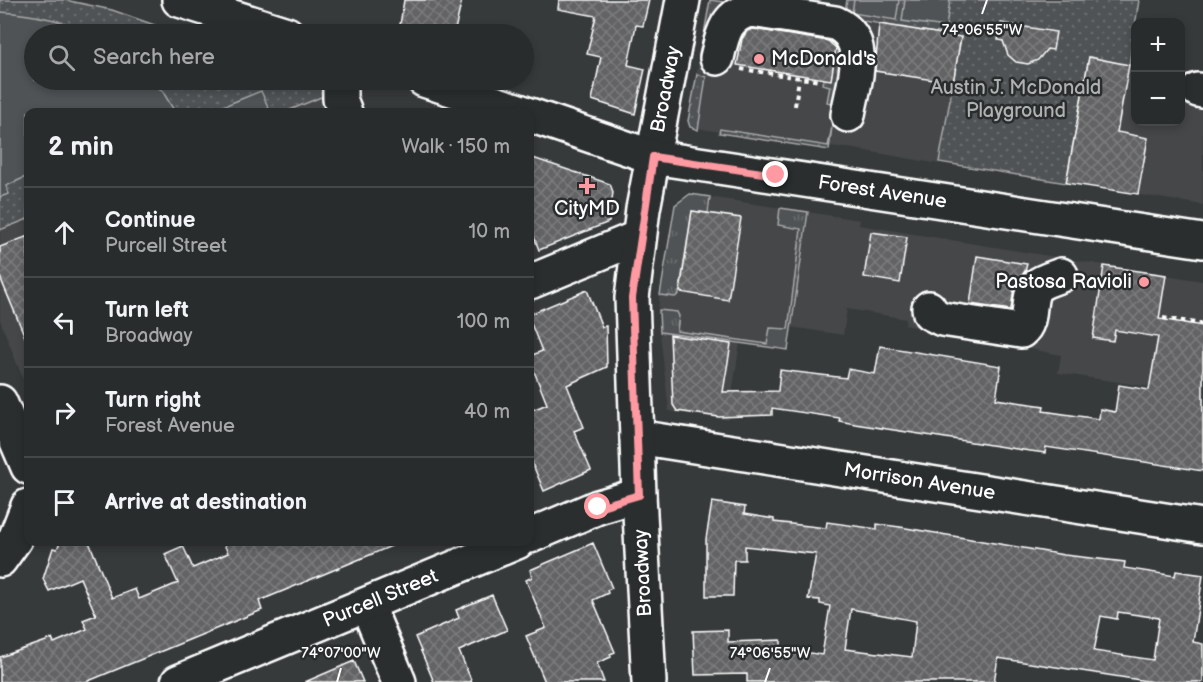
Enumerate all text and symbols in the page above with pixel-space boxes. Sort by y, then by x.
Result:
map controls [1131,18,1185,126]
button: + [1131,18,1185,72]
text: 74°06'55"W [942,21,1023,40]
search box [24,24,534,90]
icon: search [45,41,78,74]
text: Search here [93,44,215,71]
street label: Broadway [646,44,686,135]
place label: McDonald's [771,47,876,71]
marker: McDonald's [752,52,766,66]
button: − [1131,72,1185,126]
park label: Austin J. McDonald Playground [931,76,1101,123]
text: 2 min [48,132,114,163]
text: Walk · 150 m [401,135,510,159]
route end [762,161,788,187]
street label: Forest Avenue [816,170,949,214]
marker: CityMD [578,177,596,195]
place label: CityMD [554,197,620,221]
text: Continue [105,207,195,234]
icon: ahead [48,216,81,249]
text: 10 m [469,220,510,244]
text: Purcell Street [105,234,227,258]
place label: Pastosa Ravioli [995,270,1132,294]
marker: Pastosa Ravioli [1137,275,1151,289]
text: Turn left [105,297,189,324]
icon: left [48,306,81,339]
text: 100 m [457,310,510,334]
text: Broadway [105,324,193,348]
text: Turn right [105,387,201,414]
icon: right [48,396,81,429]
text: 40 m [464,400,510,424]
text: Forest Avenue [105,414,235,438]
street label: Morrison Avenue [842,458,997,505]
icon: arrive [48,486,81,519]
text: Arrive at destination [105,489,307,516]
route start [584,493,610,519]
street label: Broadway [629,529,657,617]
street label: Purcell Street [319,564,441,633]
text: 74°07'00"W [301,644,381,663]
text: 74°06'55"W [730,644,811,663]

